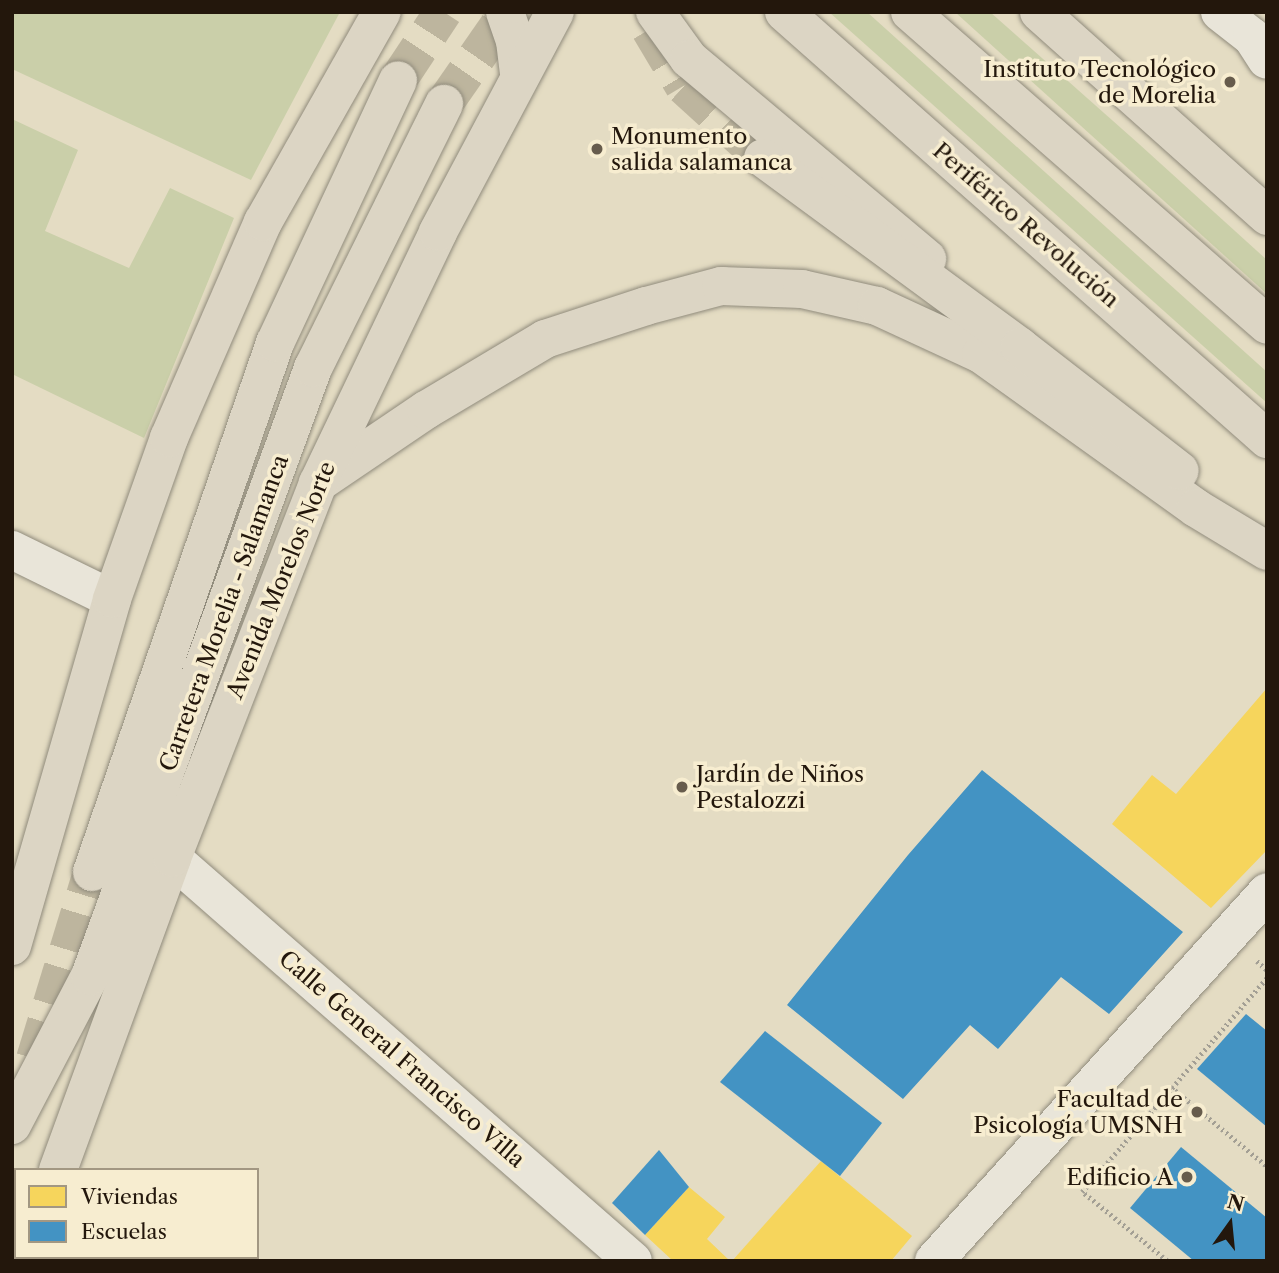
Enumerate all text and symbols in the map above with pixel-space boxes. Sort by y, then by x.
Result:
place label: Instituto Tecnológico de Morelia [983,55,1216,109]
marker: Instituto Tecnológico de Morelia [1222,74,1238,90]
place label: Monumento salida salamanca [611,122,793,176]
street label: Periférico Revolución [927,137,1125,313]
marker: Monumento salida salamanca [589,141,605,157]
street label: Carretera Morelia - Salamanca [154,451,294,775]
street label: Avenida Morelos Norte [221,457,341,703]
place label: Jardín de Niños Pestalozzi [696,760,864,814]
marker: Jardín de Niños Pestalozzi [674,779,690,795]
street label: Calle General Francisco Villa [273,944,531,1174]
place label: Facultad de Psicología UMSNH [973,1085,1183,1139]
marker: Facultad de Psicología UMSNH [1189,1104,1205,1120]
place label: Edificio A [1065,1163,1173,1191]
legend [14,1168,259,1259]
marker: Edificio A [1179,1169,1195,1185]
text: Viviendas [81,1184,178,1209]
north arrow [1195,1189,1265,1259]
text: N [1225,1190,1247,1216]
text: Escuelas [81,1219,167,1244]

